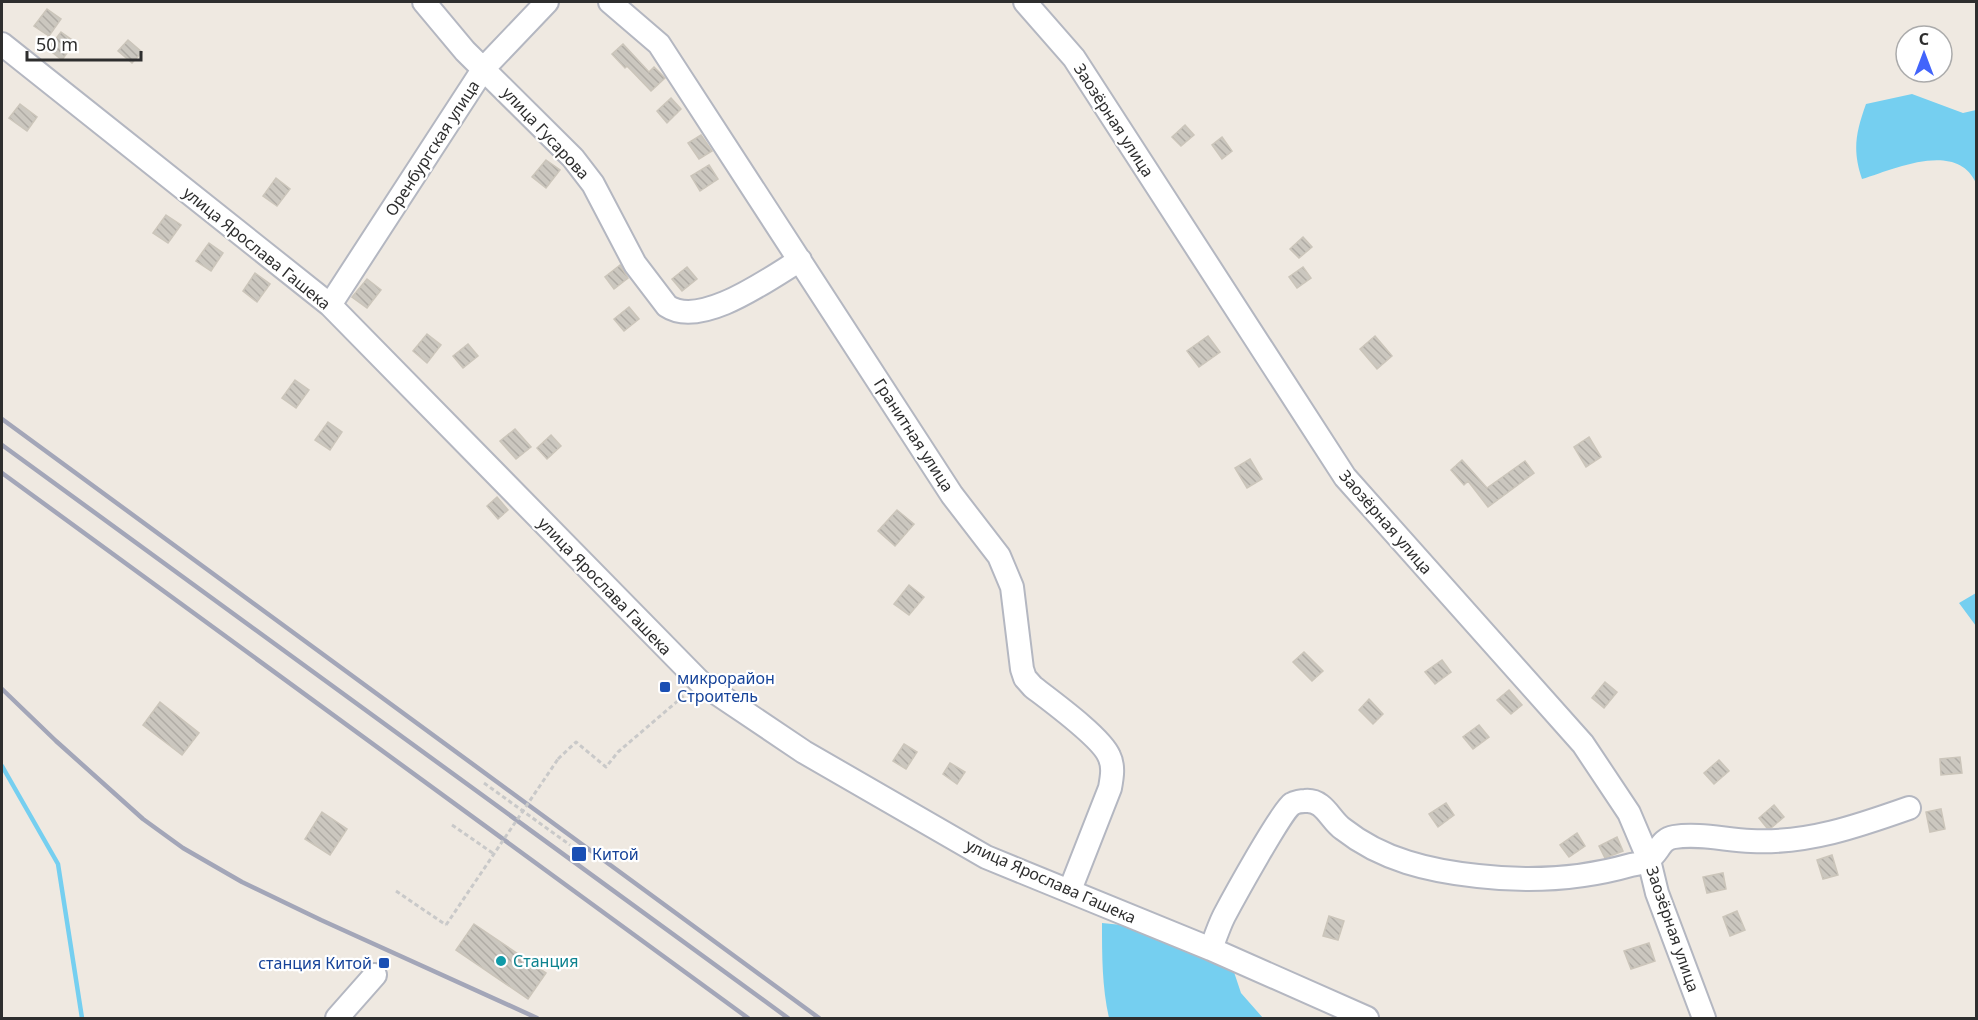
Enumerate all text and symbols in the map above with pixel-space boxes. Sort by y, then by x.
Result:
scale bar [27,24,141,62]
north arrow [1894,24,1954,84]
text: С [1919,28,1929,50]
text: 50 m [36,32,78,56]
street label: Заозёрная улица [1069,59,1159,181]
street label: Оренбургская улица [380,76,484,220]
street label: улица Гусарова [497,82,595,184]
street label: улица Ярослава Гашека [179,182,335,314]
street label: Гранитная улица [869,374,959,496]
street label: Заозёрная улица [1335,465,1437,579]
street label: улица Ярослава Гашека [533,512,677,660]
place label: микрорайон Строитель [677,667,775,707]
marker: микрорайон Строитель [658,680,672,694]
street label: улица Ярослава Гашека [963,834,1139,928]
place label: Китой [592,843,639,865]
marker: Китой [570,845,588,863]
street label: Заозёрная улица [1641,863,1705,995]
place label: Станция [513,950,578,972]
place label: станция Китой [258,952,372,974]
marker: Станция [494,954,508,968]
marker: станция Китой [377,956,391,970]

